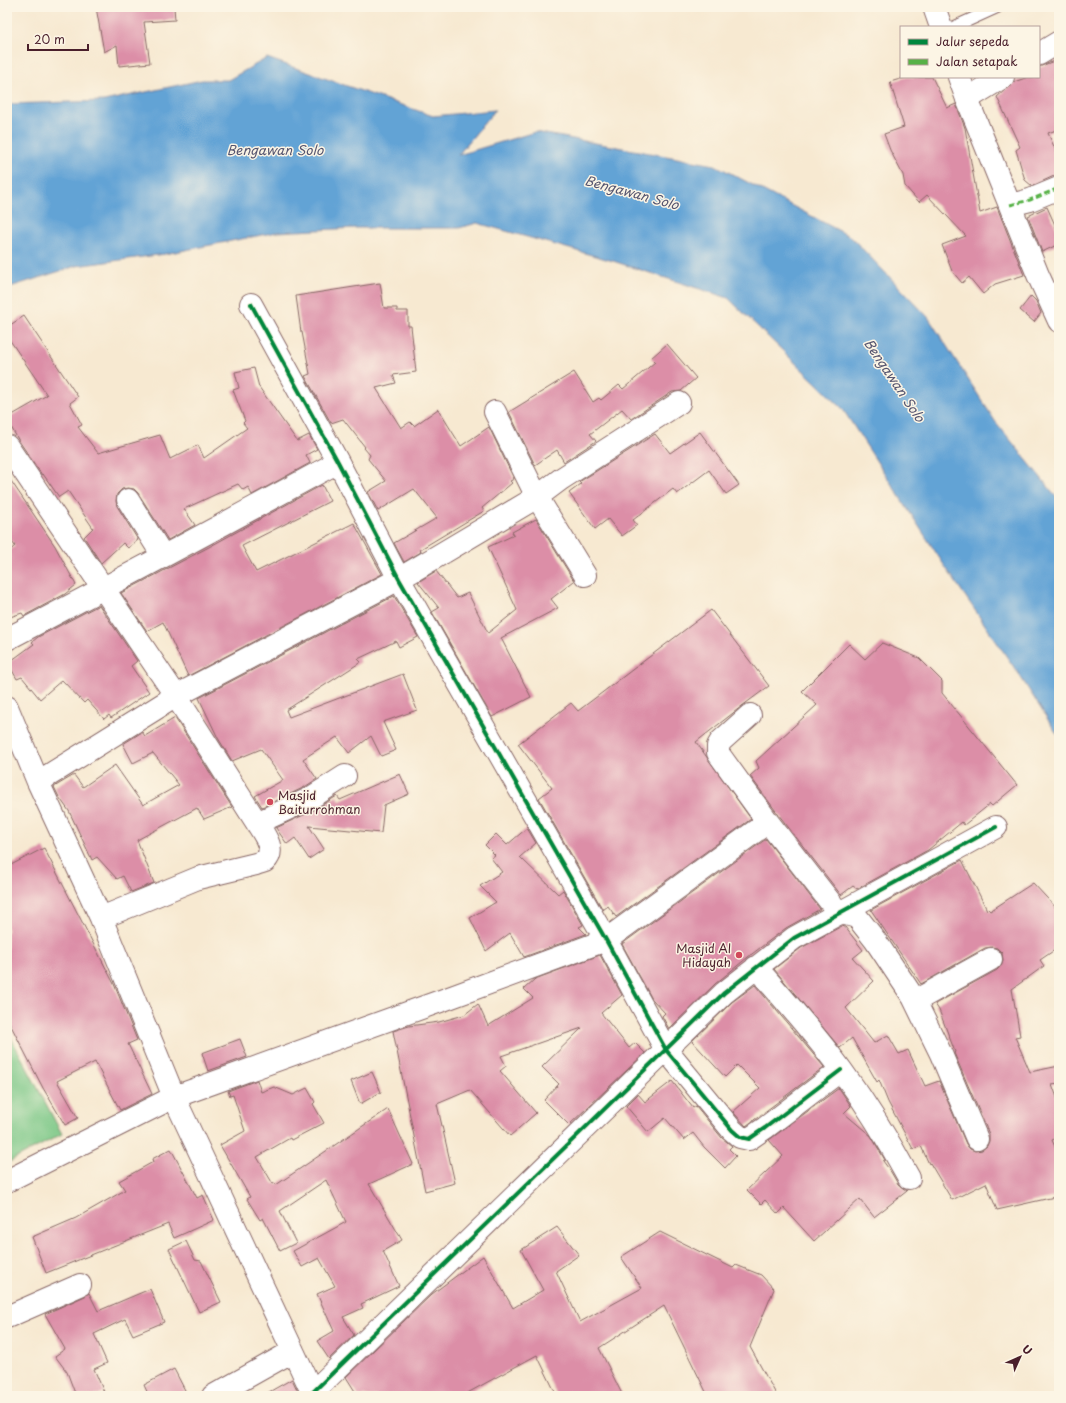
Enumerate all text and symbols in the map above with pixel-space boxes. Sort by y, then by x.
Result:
scale bar [28,26,88,52]
legend [900,26,1040,78]
text: 20 m [34,30,65,48]
text: Jalur sepeda [936,32,1010,50]
text: Jalan setapak [936,52,1018,70]
water label: Bengawan Solo [227,140,324,159]
water label: Bengawan Solo [583,170,682,214]
water label: Bengawan Solo [860,335,930,426]
place label: Masjid Baiturrohman [278,786,360,818]
marker: Masjid Baiturrohman [265,797,275,807]
place label: Masjid Al Hidayah [676,939,731,971]
marker: Masjid Al Hidayah [734,950,744,960]
north arrow [1000,1337,1040,1377]
text: U [1018,1341,1036,1359]

